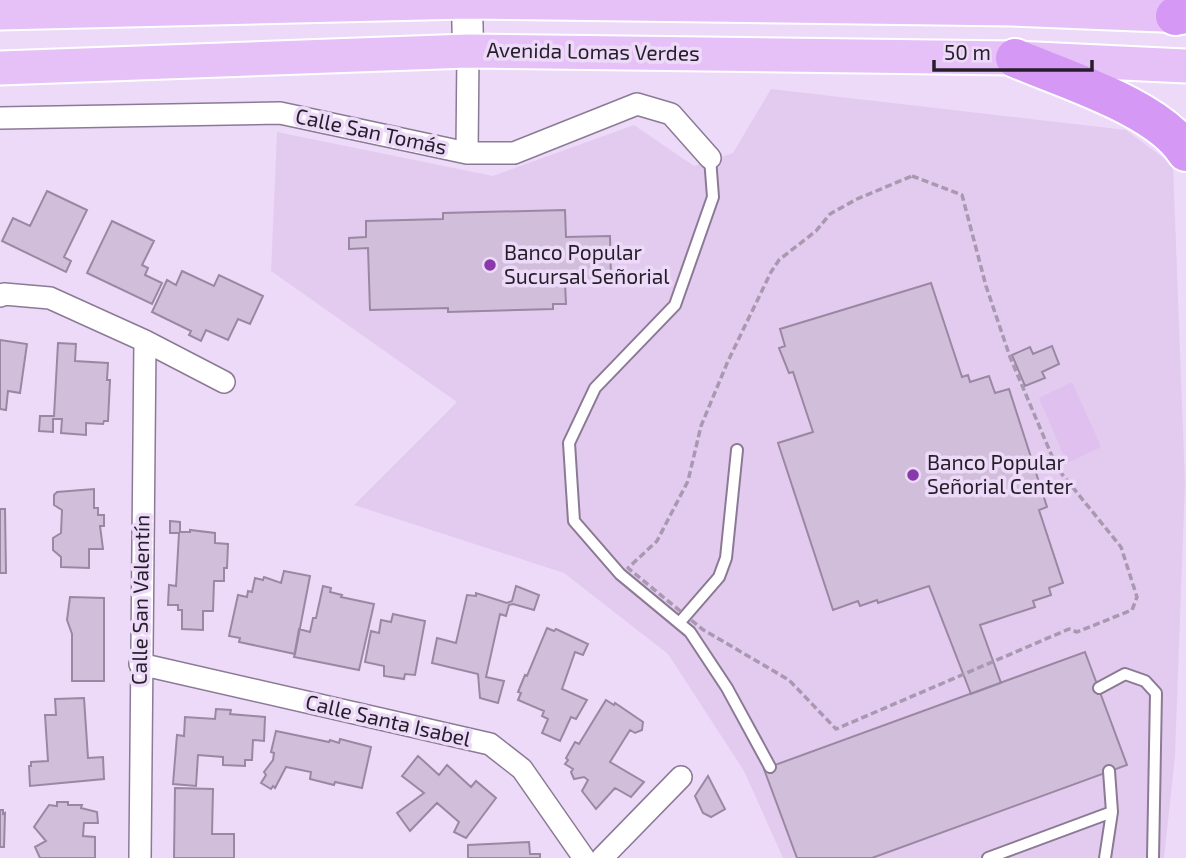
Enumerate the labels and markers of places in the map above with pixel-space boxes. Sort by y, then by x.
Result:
place label: Banco Popular Sucursal Señorial [504,239,670,288]
marker: Banco Popular Sucursal Señorial [482,257,498,273]
place label: Banco Popular Señorial Center [927,449,1073,498]
marker: Banco Popular Señorial Center [905,467,921,483]

